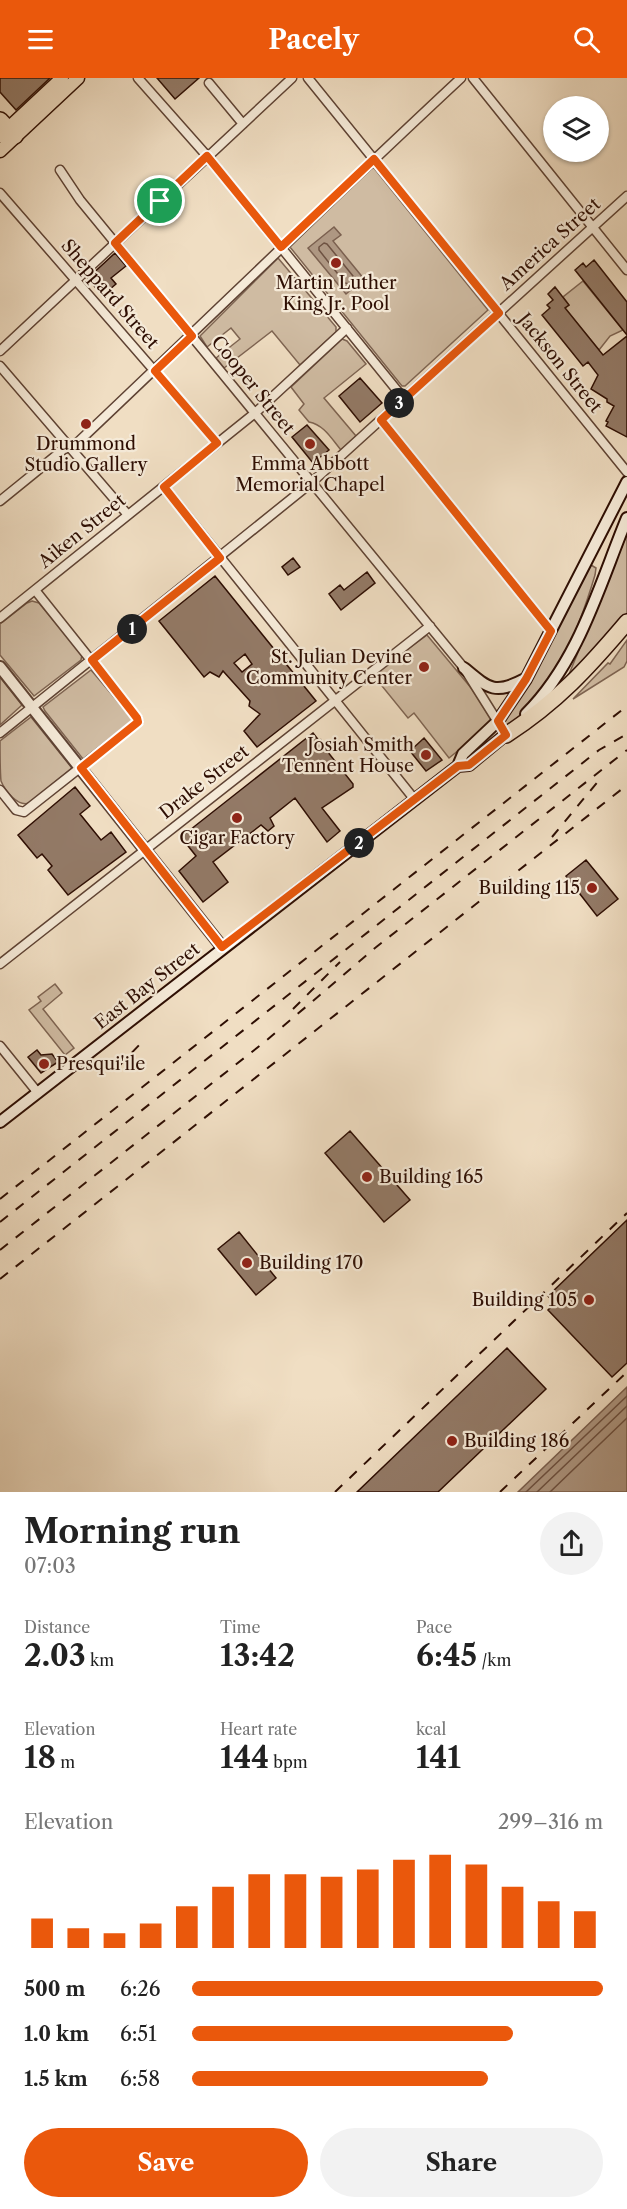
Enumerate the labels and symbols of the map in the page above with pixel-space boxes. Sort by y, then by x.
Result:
pin [134,175,185,226]
street label: America Street [494,193,605,296]
street label: Sheppard Street [56,235,164,354]
marker: Martin Luther King Jr. Pool [329,256,343,270]
place label: Martin Luther King Jr. Pool [275,272,397,315]
street label: Jackson Street [511,307,607,418]
street label: Cooper Street [207,331,300,439]
pin: 3 [384,388,414,418]
marker: Drummond Studio Gallery [79,417,93,431]
place label: Drummond Studio Gallery [25,433,148,476]
marker: Emma Abbott Memorial Chapel [303,437,317,451]
place label: Emma Abbott Memorial Chapel [235,453,385,496]
street label: Aiken Street [33,489,130,573]
pin: 1 [117,614,147,644]
place label: St. Julian Devine Community Center [246,646,412,689]
marker: St. Julian Devine Community Center [417,660,431,674]
place label: Josiah Smith Tennent House [282,734,414,777]
street label: Drake Street [155,740,253,824]
marker: Josiah Smith Tennent House [419,748,433,762]
marker: Cigar Factory [230,811,244,825]
place label: Cigar Factory [179,827,296,849]
pin: 2 [344,828,374,858]
place label: Building 115 [479,877,580,899]
marker: Building 115 [585,881,599,895]
street label: East Bay Street [90,938,205,1034]
place label: Presqui'ile [56,1053,145,1075]
marker: Presqui'ile [37,1057,51,1071]
place label: Building 165 [379,1166,483,1188]
marker: Building 165 [360,1170,374,1184]
place label: Building 170 [259,1252,363,1274]
marker: Building 170 [240,1256,254,1270]
place label: Building 105 [472,1289,577,1311]
marker: Building 105 [582,1293,596,1307]
place label: Building 186 [464,1430,569,1452]
marker: Building 186 [445,1434,459,1448]

